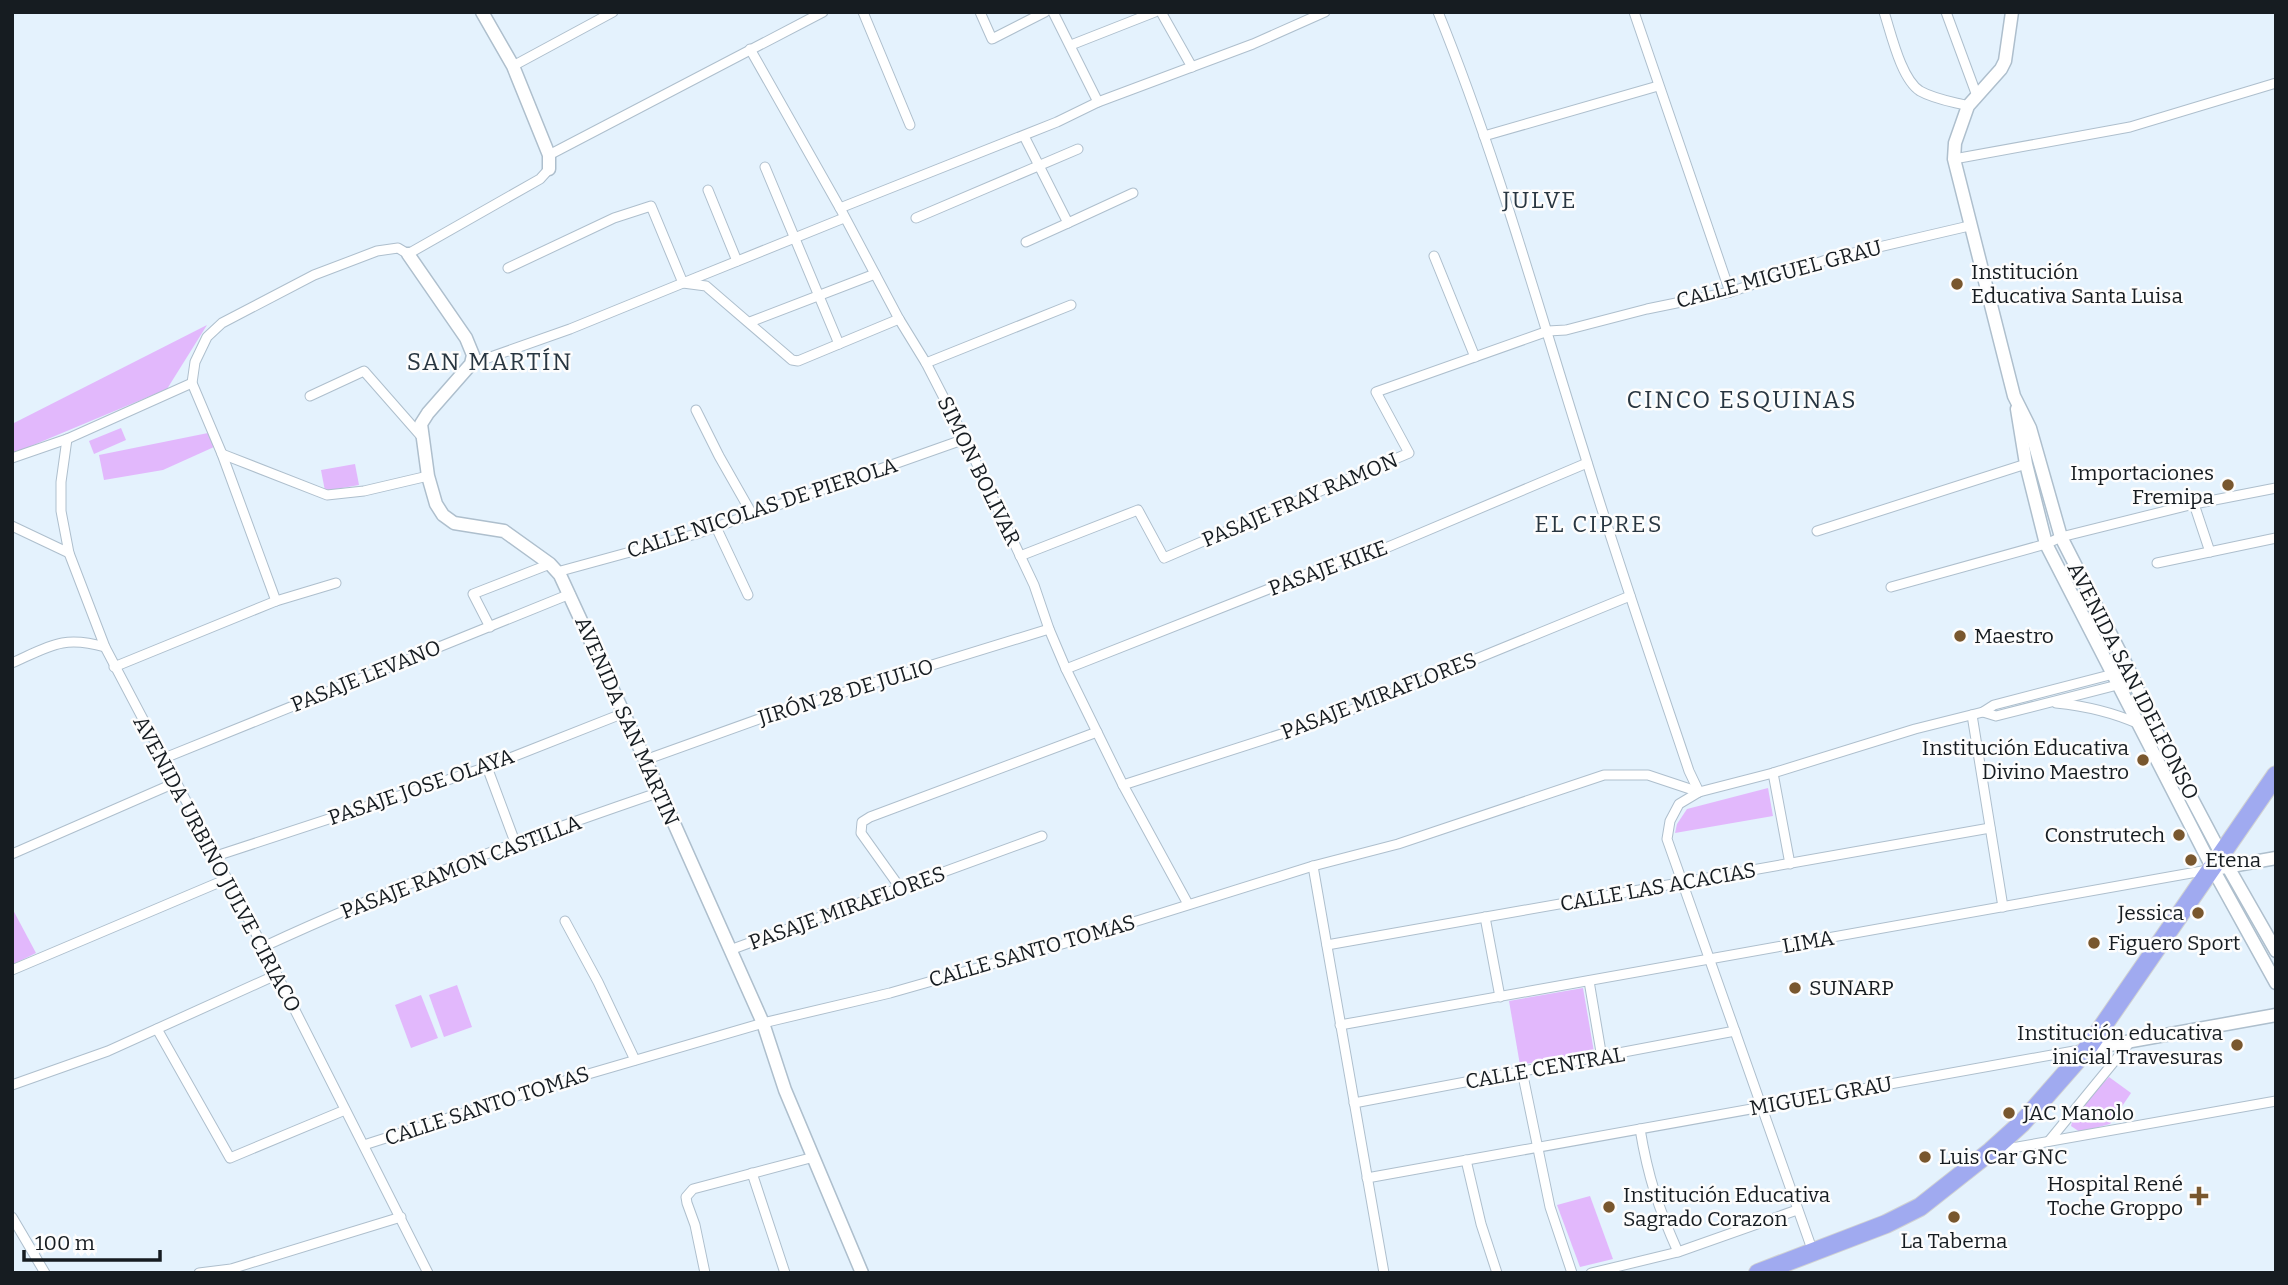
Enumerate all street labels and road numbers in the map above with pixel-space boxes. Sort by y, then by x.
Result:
street label: CALLE MIGUEL GRAU [1673,234,1885,314]
street label: SIMON BOLIVAR [932,392,1026,550]
street label: PASAJE FRAY RAMON [1198,447,1402,553]
street label: CALLE NICOLAS DE PIEROLA [624,452,900,564]
street label: PASAJE KIKE [1265,534,1391,602]
street label: AVENIDA SAN IDELFONSO [2062,558,2204,804]
street label: AVENIDA SAN MARTIN [569,612,685,830]
street label: PASAJE LEVANO [287,634,445,718]
street label: PASAJE MIRAFLORES [1278,647,1480,745]
street label: JIRÓN 28 DE JULIO [754,653,937,731]
street label: AVENIDA URBINO JULVE CIRIACO [128,711,306,1017]
street label: PASAJE JOSE OLAYA [325,743,517,831]
street label: PASAJE RAMON CASTILLA [337,809,585,925]
street label: CALLE LAS ACACIAS [1558,857,1758,917]
street label: PASAJE MIRAFLORES [745,860,949,956]
street label: CALLE SANTO TOMAS [926,909,1138,993]
street label: LIMA [1780,925,1836,959]
street label: CALLE CENTRAL [1463,1041,1627,1095]
street label: CALLE SANTO TOMAS [381,1061,593,1151]
street label: MIGUEL GRAU [1748,1071,1895,1121]

